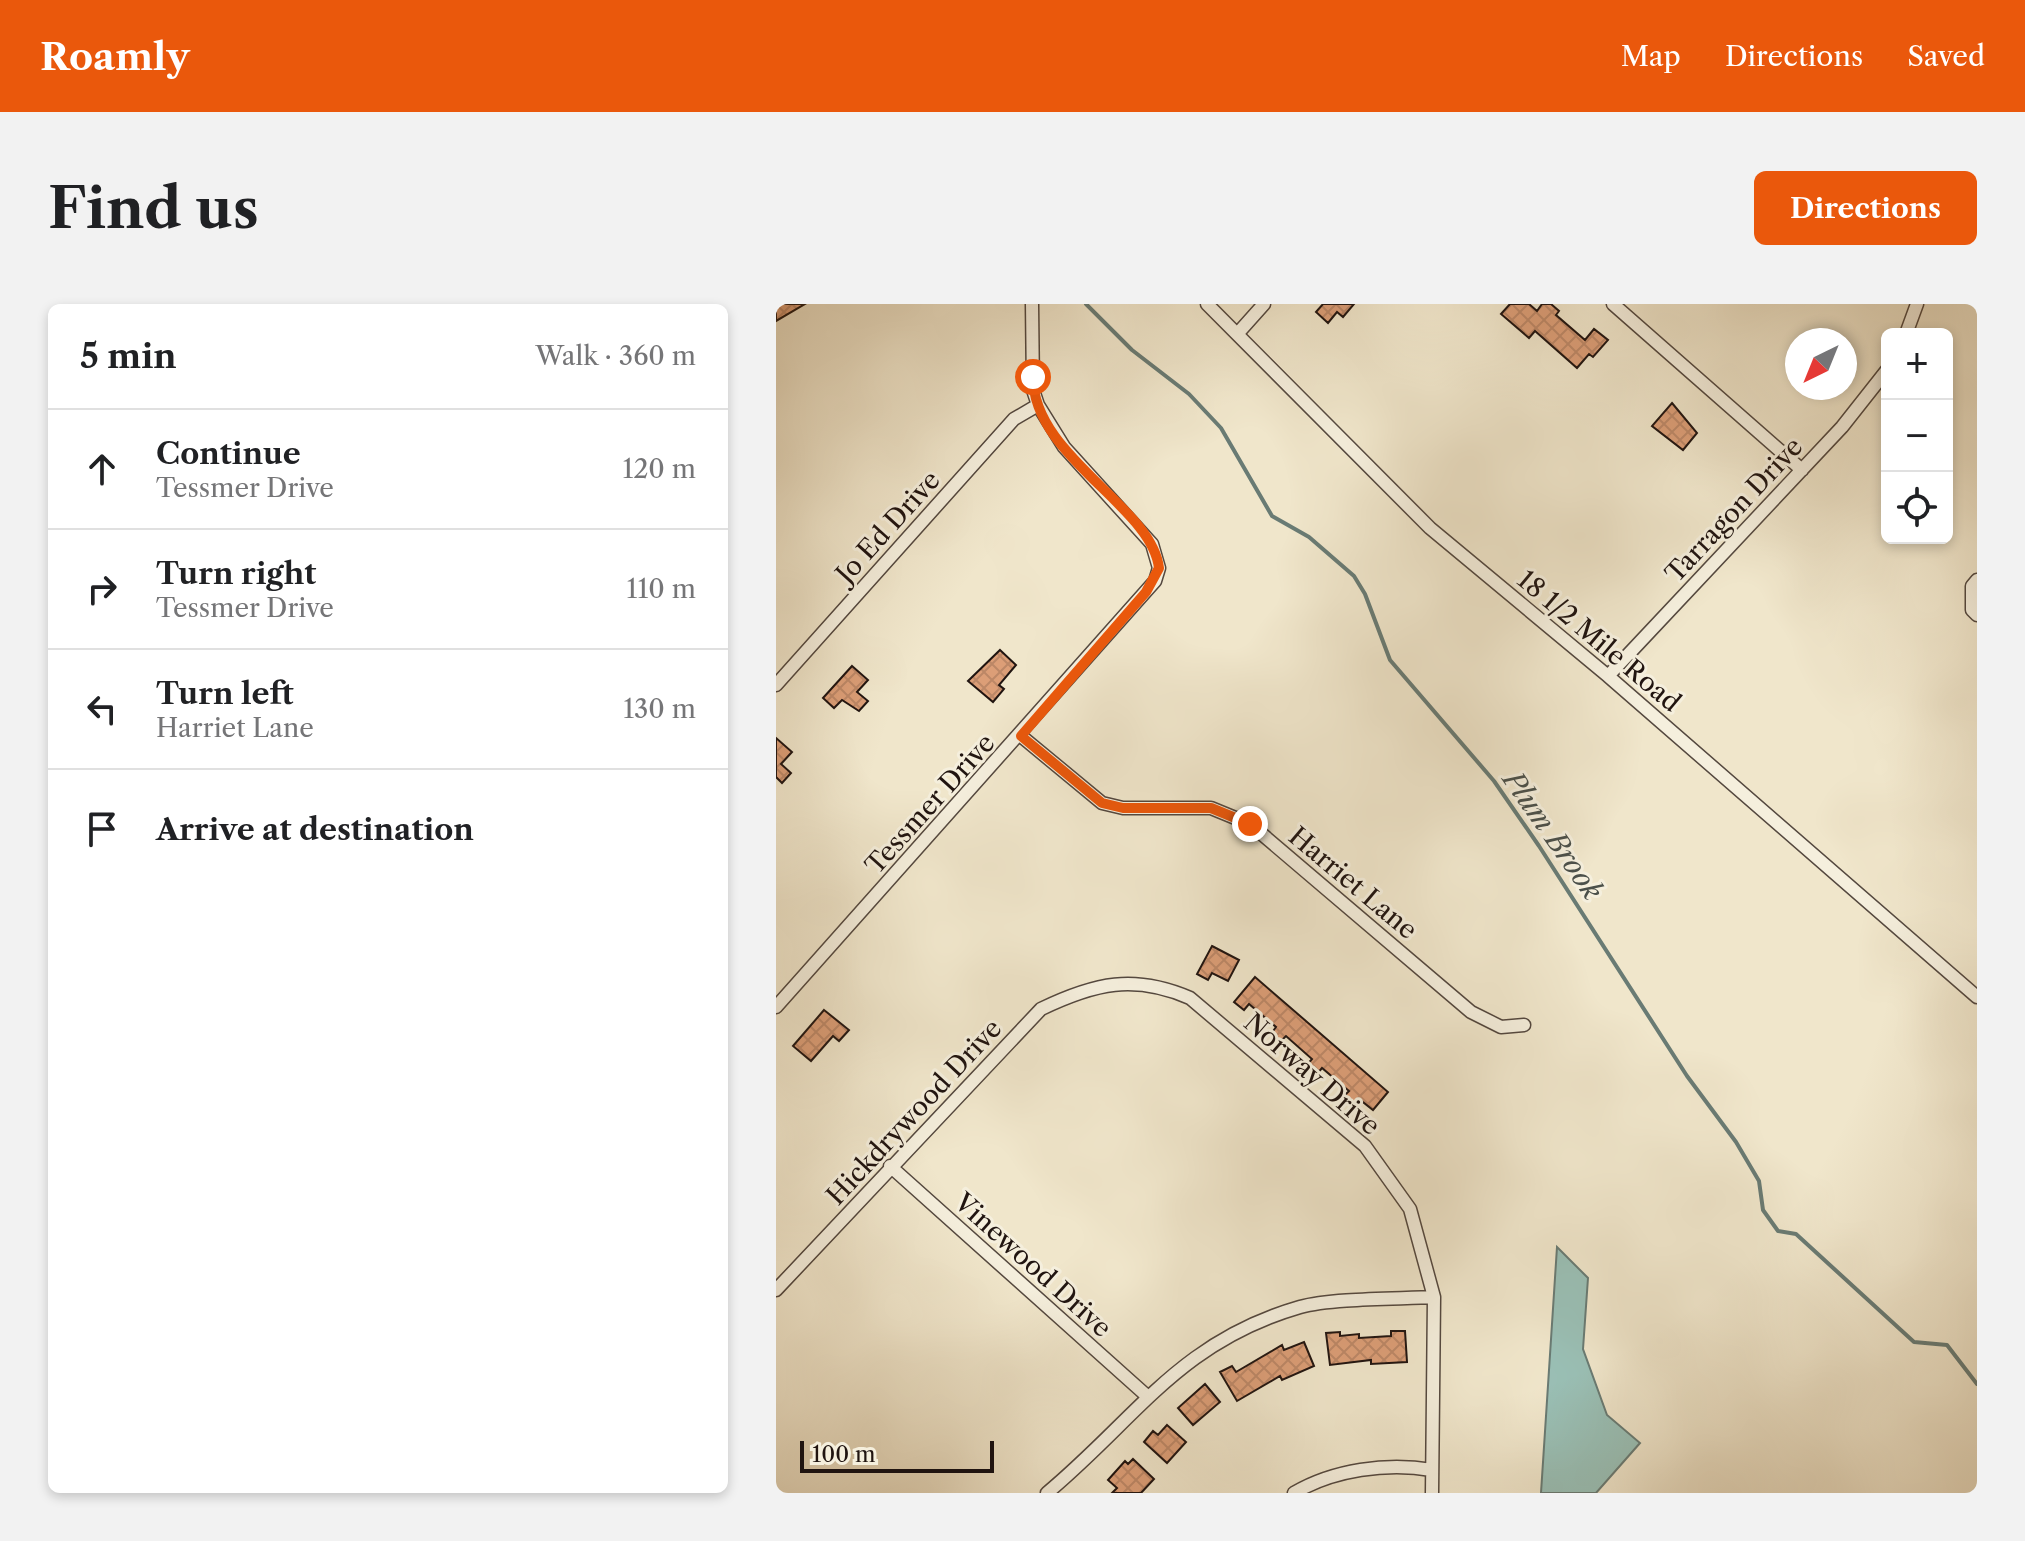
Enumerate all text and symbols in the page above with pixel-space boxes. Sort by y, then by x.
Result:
text: Roamly [40,33,189,80]
text: Map [1621,39,1681,73]
text: Directions [1725,39,1863,73]
text: Saved [1907,39,1985,73]
button: Directions [1754,171,1977,245]
text: Find us [48,174,259,243]
north arrow [1785,328,1857,400]
map controls [1881,328,1953,544]
button: + [1881,328,1953,400]
text: 5 min [80,335,177,377]
text: Walk · 360 m [536,340,696,372]
route start [1015,359,1051,395]
button: − [1881,400,1953,472]
street label: Tarragon Drive [1659,431,1809,589]
text: Continue [156,435,301,472]
icon: ahead [80,447,124,491]
text: 120 m [622,453,696,485]
street label: Jo Ed Drive [827,464,947,593]
text: Tessmer Drive [156,472,334,504]
button: locate [1881,472,1953,544]
text: Turn right [156,555,316,592]
street label: 18 1/2 Mile Road [1511,563,1687,719]
icon: right [80,567,124,611]
text: 110 m [627,573,696,605]
text: Tessmer Drive [156,592,334,624]
text: Turn left [156,675,293,712]
icon: left [80,687,124,731]
text: 130 m [623,693,696,725]
text: Harriet Lane [156,712,314,744]
street label: Tessmer Drive [859,727,1001,881]
water label: Plum Brook [1495,762,1610,906]
route end [1232,806,1268,842]
icon: arrive [80,807,124,851]
text: Arrive at destination [156,811,474,848]
street label: Harriet Lane [1282,820,1424,946]
street label: Norway Drive [1237,1006,1387,1142]
street label: Hickdrywood Drive [820,1013,1008,1211]
street label: Vinewood Drive [947,1185,1118,1344]
scale bar [800,1437,994,1473]
text: 100 m [812,1441,875,1468]

